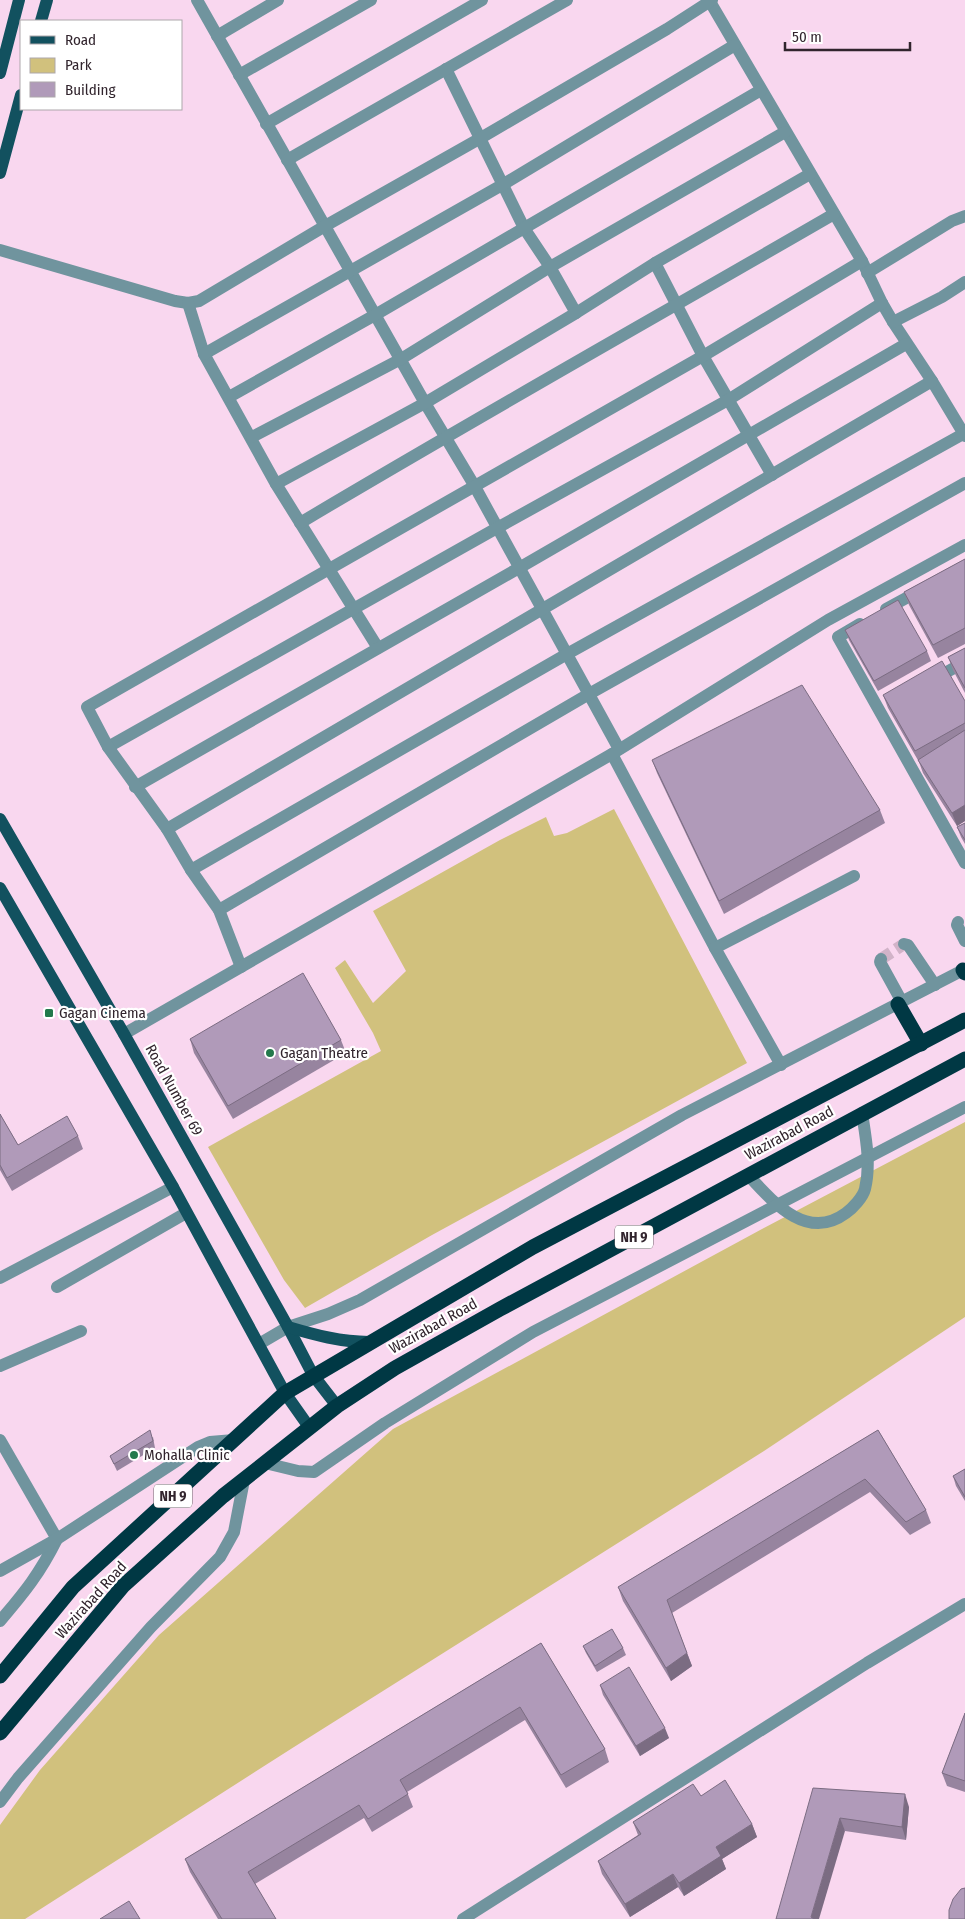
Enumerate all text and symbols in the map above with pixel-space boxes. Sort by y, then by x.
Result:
legend [20,20,182,110]
scale bar [785,20,910,52]
text: 50 m [792,28,822,46]
text: Road [65,31,96,49]
text: Park [65,56,92,74]
text: Building [65,81,116,99]
place label: Gagan Cinema [59,1004,146,1022]
marker: Gagan Cinema [43,1007,55,1019]
street label: Road Number 69 [141,1041,207,1139]
place label: Gagan Theatre [280,1044,368,1062]
marker: Gagan Theatre [264,1047,276,1059]
street label: Wazirabad Road [742,1102,836,1164]
road number: NH 9 [615,1226,653,1248]
street label: Wazirabad Road [386,1294,480,1358]
place label: Mohalla Clinic [144,1446,230,1464]
marker: Mohalla Clinic [128,1449,140,1461]
road number: NH 9 [154,1484,192,1508]
street label: Wazirabad Road [52,1558,130,1642]

